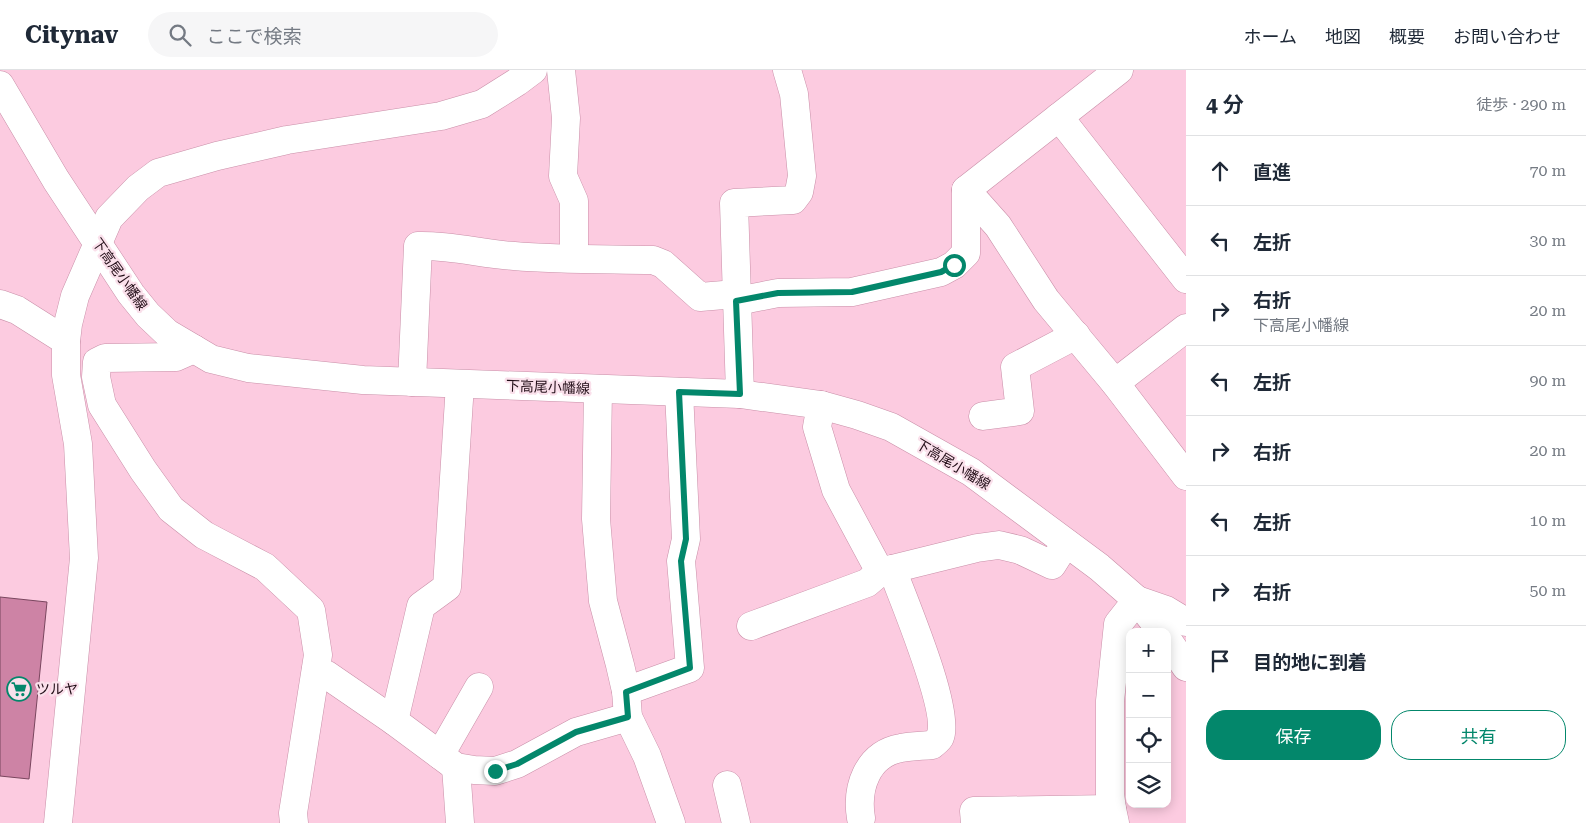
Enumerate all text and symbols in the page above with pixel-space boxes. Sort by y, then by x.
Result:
search box [148,12,498,57]
text: Citynav [25,21,118,49]
icon: search [166,21,194,49]
text: ここで検索 [206,25,301,48]
text: ホーム [1244,26,1297,47]
text: 地図 [1325,26,1361,47]
text: 概要 [1389,26,1425,47]
text: お問い合わせ [1453,26,1561,47]
text: 4 分 [1206,93,1244,117]
text: 徒歩 · 290 m [1476,95,1566,114]
icon: ahead [1206,157,1234,185]
text: 直進 [1253,161,1291,184]
text: 70 m [1529,161,1566,180]
icon: left [1206,227,1234,255]
text: 左折 [1253,231,1291,254]
text: 30 m [1529,231,1566,250]
street label: 下高尾小幡線 [89,235,151,313]
route start [943,254,966,277]
text: 右折 [1253,289,1291,312]
icon: right [1206,297,1234,325]
text: 20 m [1529,301,1566,320]
text: 下高尾小幡線 [1253,316,1349,335]
icon: left [1206,367,1234,395]
text: 左折 [1253,371,1291,394]
text: 90 m [1529,371,1566,390]
street label: 下高尾小幡線 [506,378,590,396]
street label: 下高尾小幡線 [913,436,993,492]
icon: right [1206,437,1234,465]
text: 右折 [1253,441,1291,464]
text: 20 m [1529,441,1566,460]
icon: left [1206,507,1234,535]
text: 左折 [1253,511,1291,534]
text: 10 m [1529,511,1566,530]
icon: right [1206,577,1234,605]
text: 右折 [1253,581,1291,604]
text: 50 m [1529,581,1566,600]
map controls [1126,628,1171,808]
button: + [1126,628,1171,673]
icon: arrive [1206,647,1234,675]
text: 目的地に到着 [1253,651,1367,674]
button: − [1126,673,1171,718]
supermarket icon: ツルヤ [6,676,32,702]
place label: ツルヤ [36,681,78,697]
button: 保存 [1206,710,1381,760]
button: 共有 [1391,710,1566,760]
button: locate [1126,718,1171,763]
route end [484,760,507,783]
button: layers [1126,763,1171,808]

